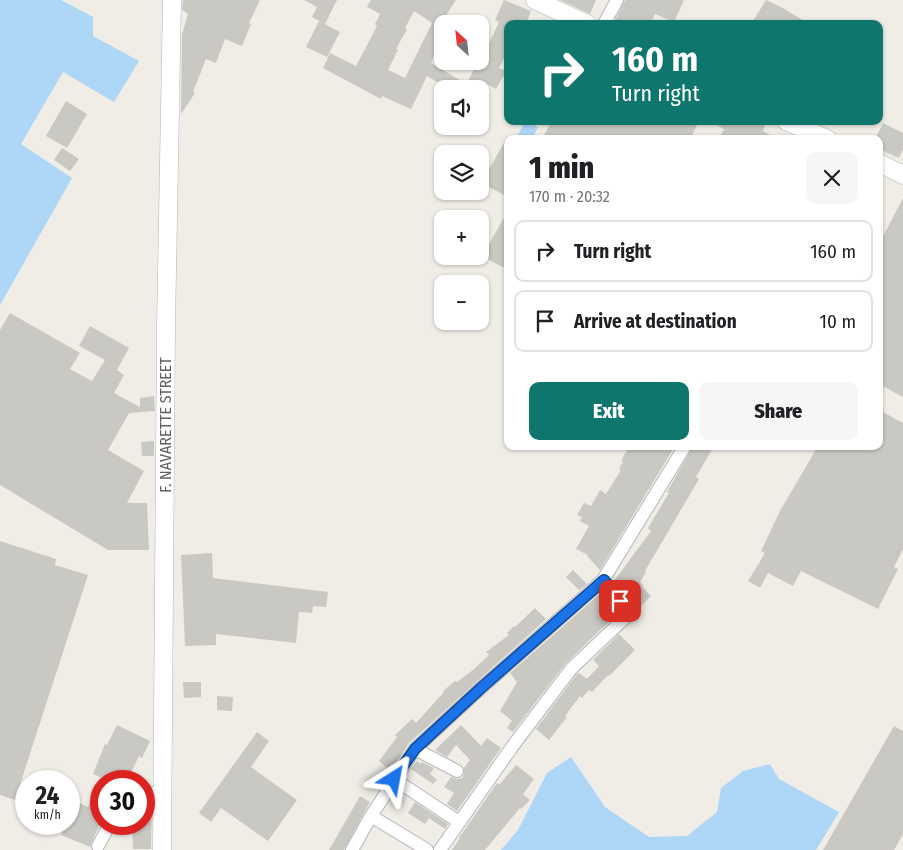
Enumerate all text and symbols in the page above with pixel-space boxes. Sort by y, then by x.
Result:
north arrow [434,15,489,70]
map controls [434,15,489,330]
text: 160 m [612,38,698,80]
icon: right [529,40,594,105]
button: sound [434,80,489,135]
text: Turn right [612,80,700,107]
button: layers [434,145,489,200]
text: 1 min [529,150,594,186]
button: close [806,152,858,204]
text: 170 m · 20:32 [529,187,610,206]
button: + [434,210,489,265]
icon: right [531,237,559,265]
text: Turn right [574,240,651,263]
text: 160 m [810,240,856,263]
button: − [434,275,489,330]
icon: arrive [531,307,559,335]
text: Arrive at destination [574,310,737,333]
text: 10 m [820,310,856,333]
street label: F. NAVARETTE STREET [156,357,175,493]
button: Exit [529,382,689,440]
button: Share [699,382,858,440]
pin [599,580,641,622]
icon: arrive [606,587,634,615]
position arrow [367,752,419,804]
speed limit sign: 30 [90,770,155,835]
text: 24 [36,781,59,811]
text: km/h [34,808,61,822]

